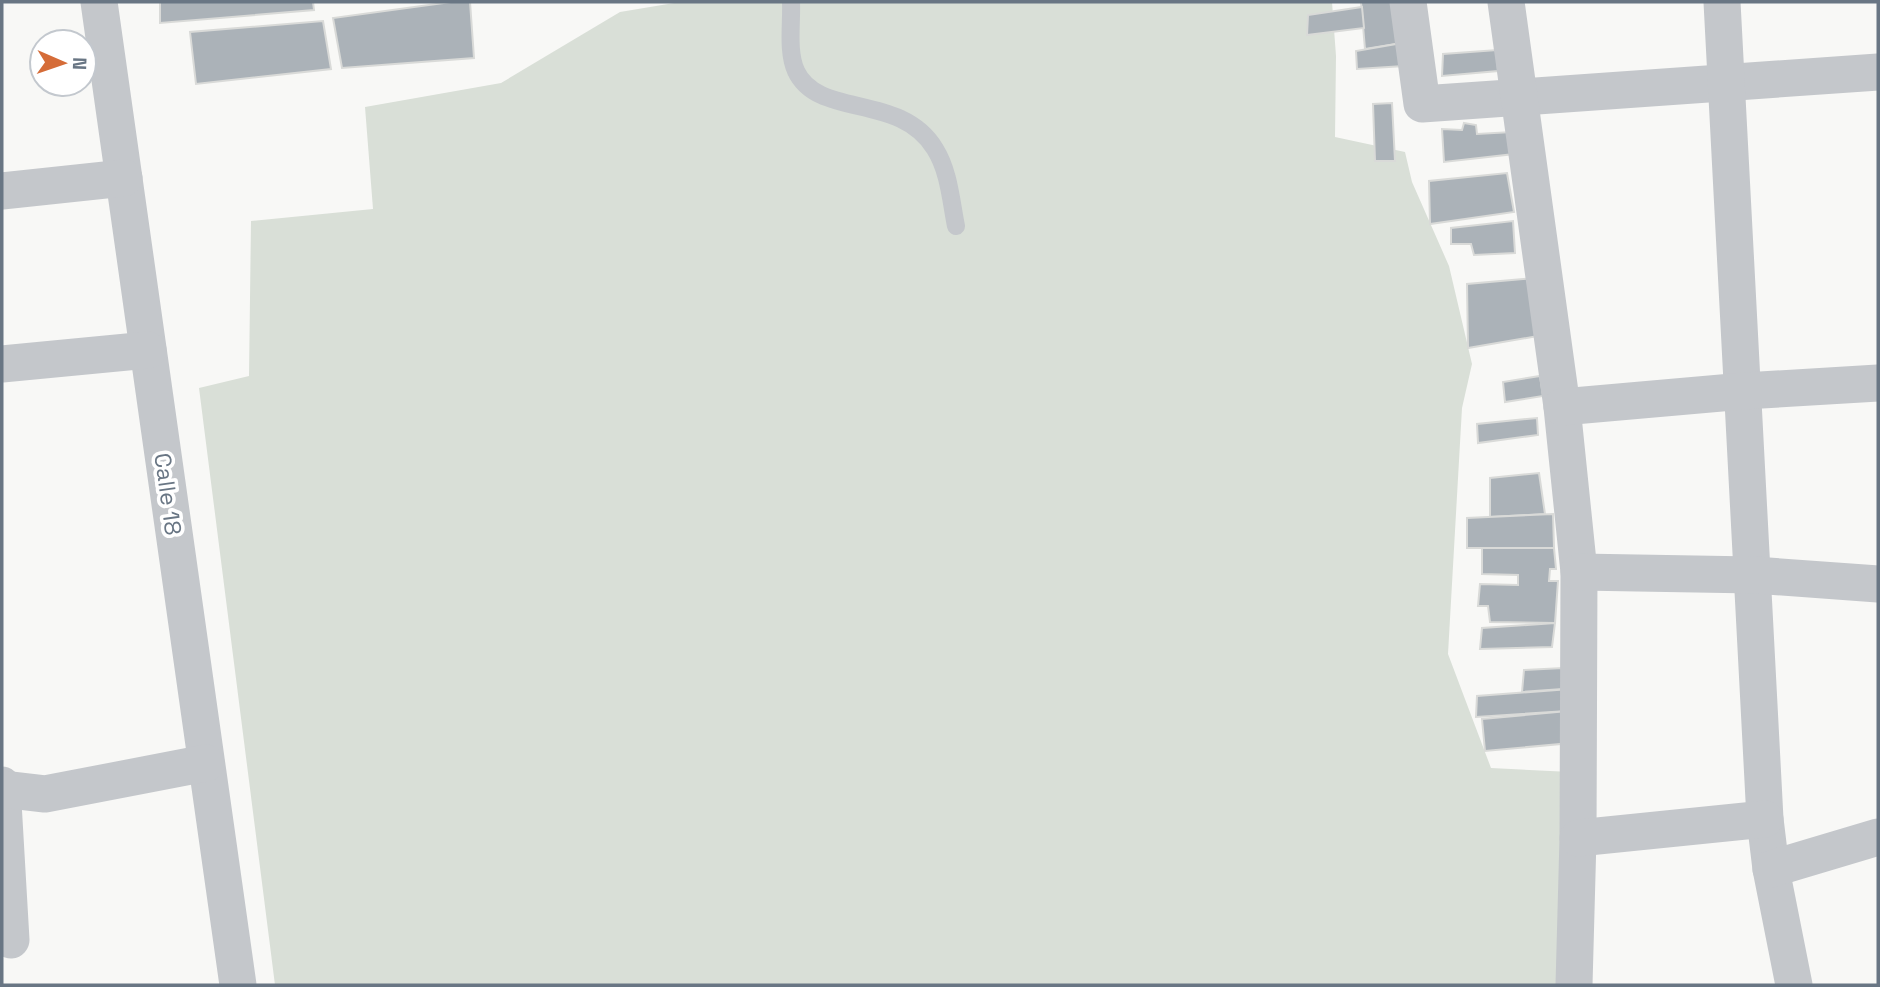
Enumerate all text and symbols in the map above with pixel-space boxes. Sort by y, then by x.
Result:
north arrow [28,28,98,98]
text: N [67,57,92,70]
street label: Calle 18 [147,451,189,537]

